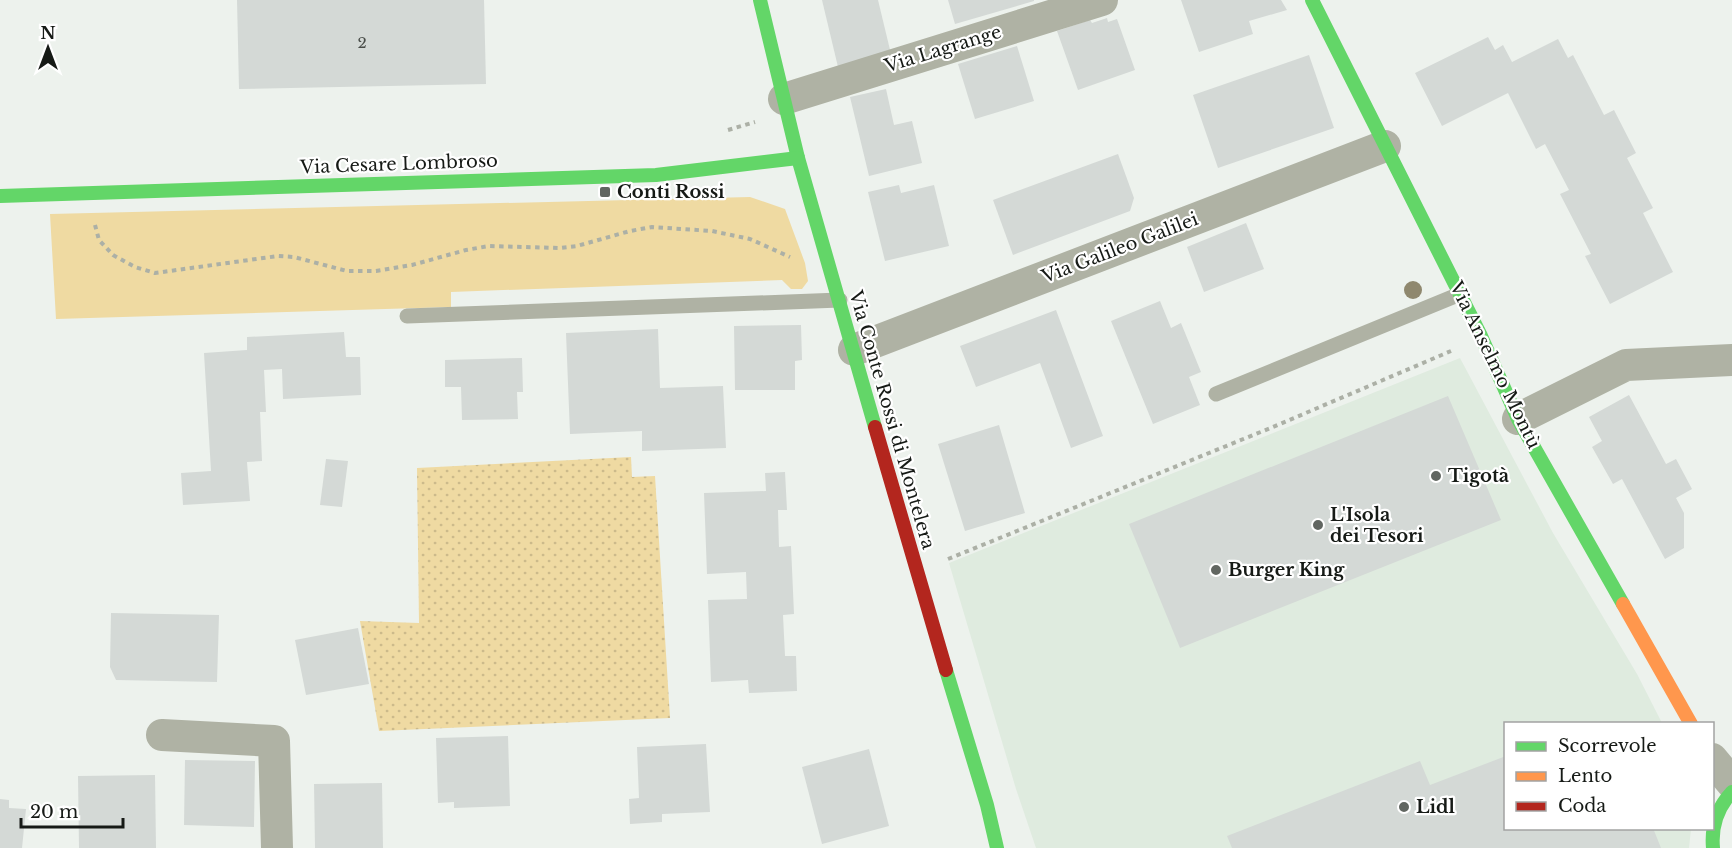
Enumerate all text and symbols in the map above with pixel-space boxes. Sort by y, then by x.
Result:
north arrow [18,18,78,78]
street label: Via Lagrange [881,21,1004,77]
text: N [40,23,56,43]
house number: 2 [357,33,367,52]
street label: Via Cesare Lombroso [299,150,498,178]
place label: Conti Rossi [617,181,725,203]
marker: Conti Rossi [598,185,612,199]
street label: Via Galileo Galilei [1038,208,1201,288]
street label: Via Anselmo Montù [1444,277,1545,452]
street label: Via Conte Rossi di Montelera [844,287,940,552]
place label: Tigotà [1448,465,1510,487]
marker: Tigotà [1429,469,1443,483]
place label: L'Isola dei Tesori [1330,504,1424,547]
marker: L'Isola dei Tesori [1311,518,1325,532]
place label: Burger King [1228,559,1345,581]
marker: Burger King [1209,563,1223,577]
legend [1504,722,1714,830]
text: Scorrevole [1558,735,1657,757]
text: Lento [1558,765,1612,787]
scale bar [21,791,123,829]
text: Coda [1558,795,1606,817]
place label: Lidl [1416,796,1456,818]
marker: Lidl [1397,800,1411,814]
text: 20 m [30,801,78,823]

